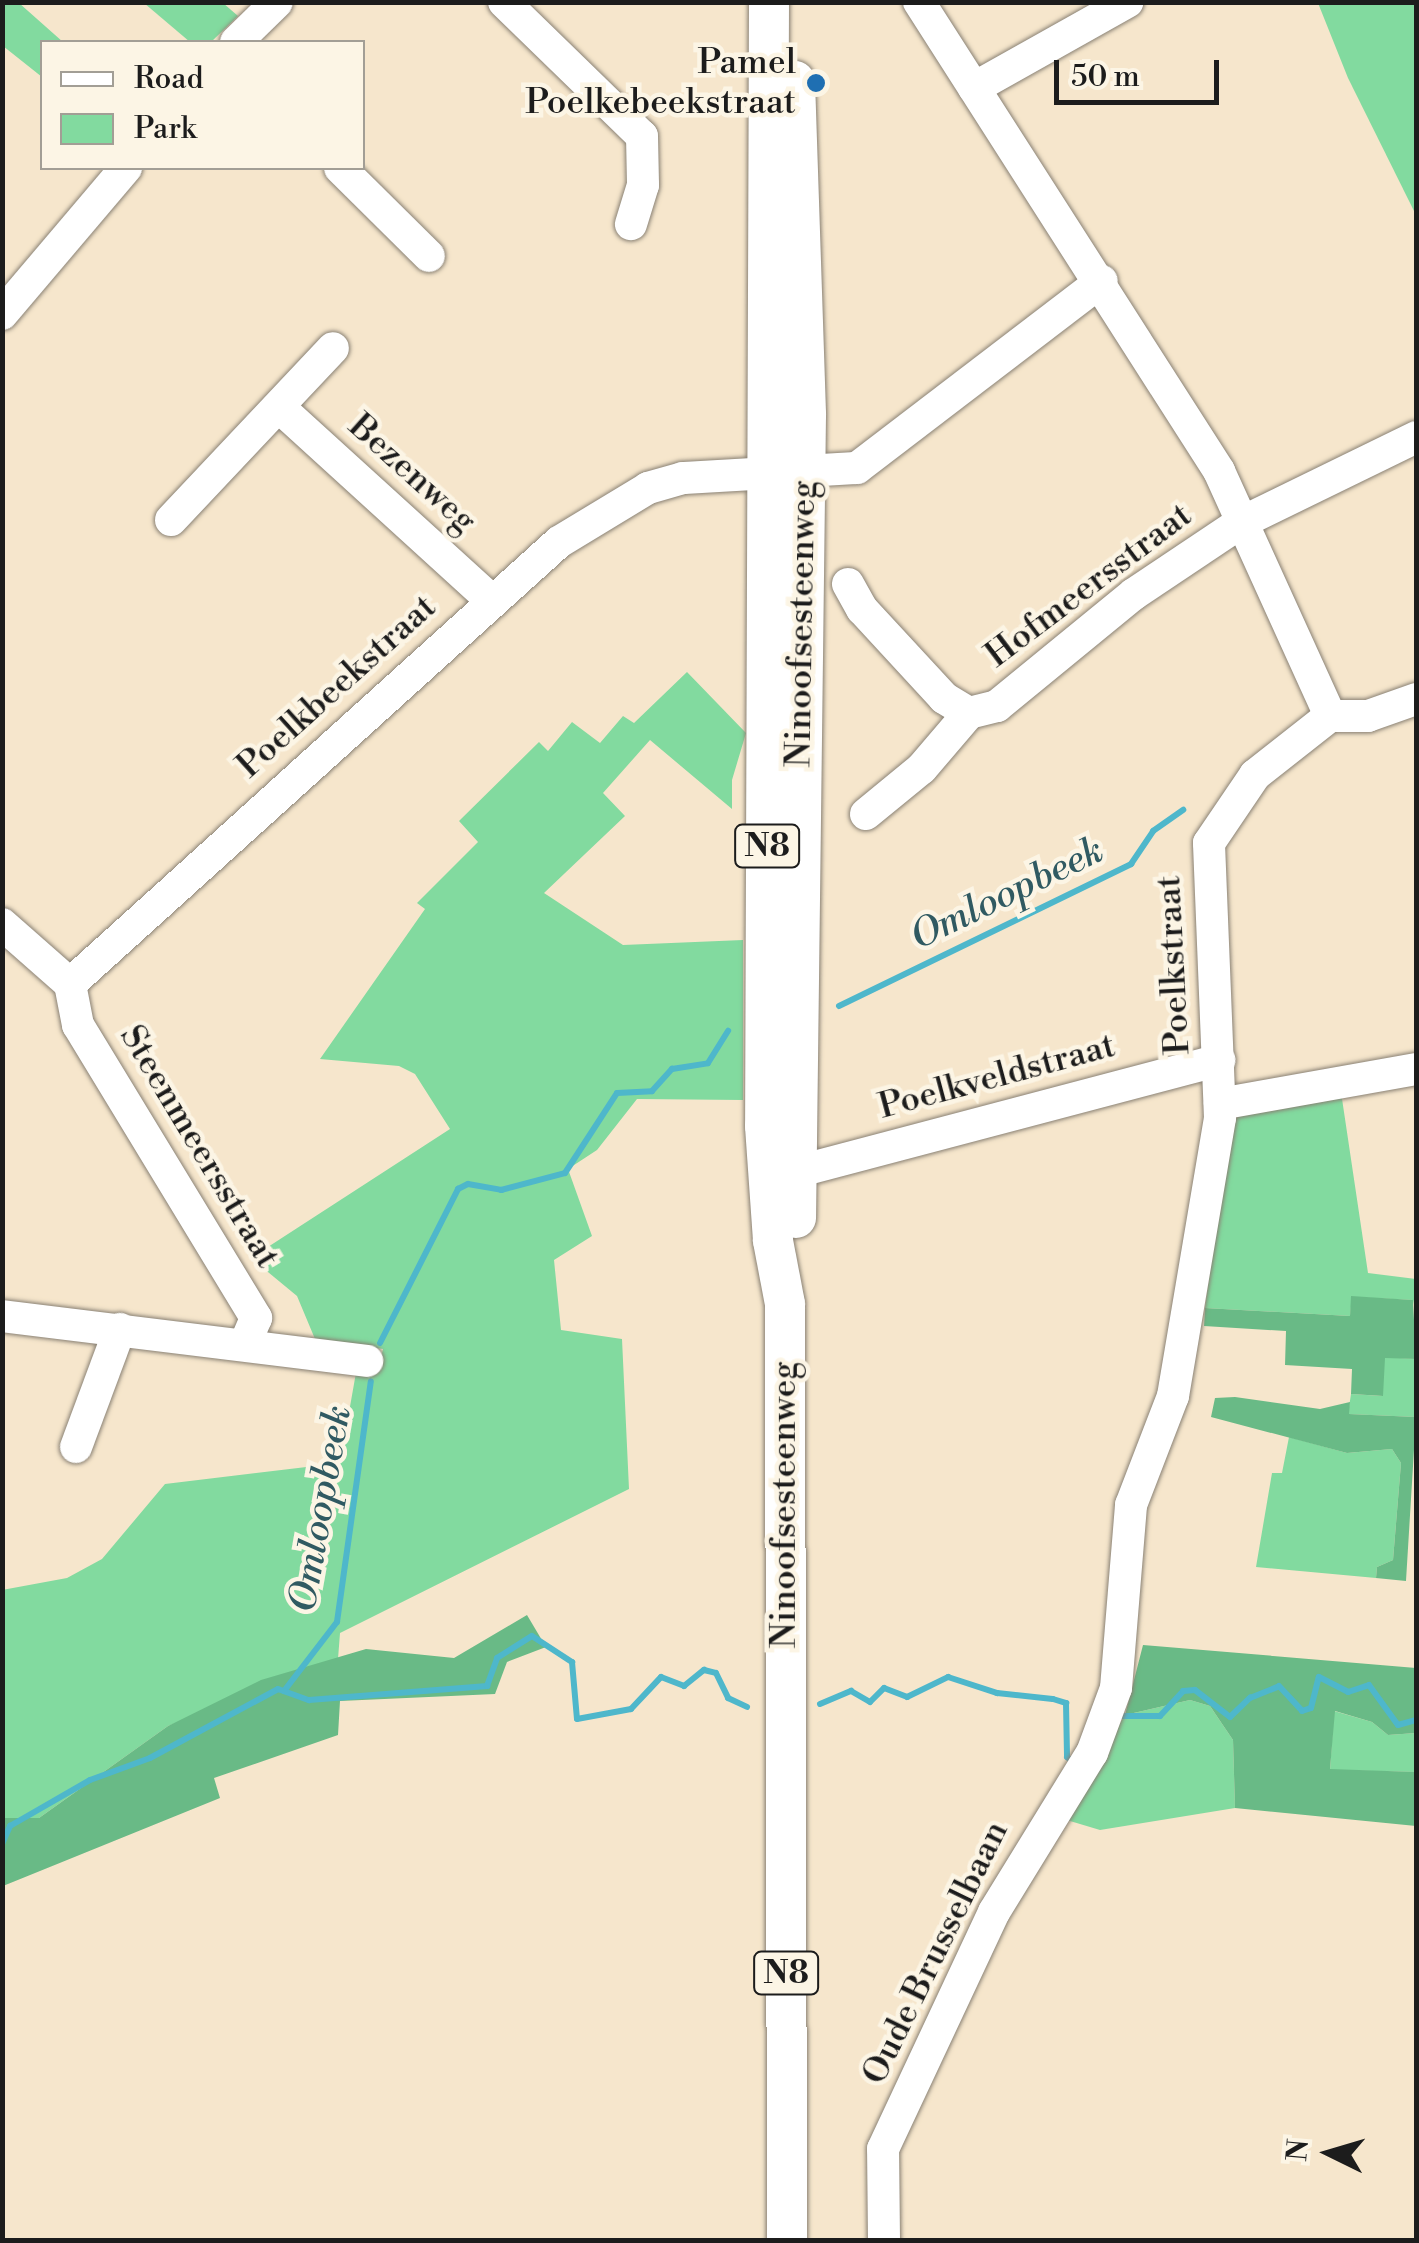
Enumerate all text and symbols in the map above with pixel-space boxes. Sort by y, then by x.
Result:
legend [40,40,365,170]
scale bar [1059,40,1224,102]
place label: Pamel Poelkebeekstraat [525,42,796,124]
text: 50 m [1071,58,1140,96]
text: Road [134,60,204,98]
marker: Pamel Poelkebeekstraat [805,72,827,94]
text: Park [134,110,196,148]
street label: Bezenweg [340,406,484,542]
street label: Ninoofsesteenweg [779,480,825,768]
street label: Hofmeersstraat [978,495,1200,677]
street label: Poelkbeekstraat [229,587,445,787]
road number: N8 [732,819,802,873]
water label: Omloopbeek [903,828,1111,960]
street label: Poelkstraat [1148,874,1200,1056]
street label: Steenmeersstraat [110,1018,288,1276]
street label: Poelkveldstraat [874,1025,1120,1129]
street label: Ninoofsesteenweg [764,1362,806,1648]
water label: Omloopbeek [280,1402,362,1616]
street label: Oude Brusselbaan [854,1815,1018,2091]
road number: N8 [751,1946,821,2000]
north arrow [1279,2103,1379,2203]
text: N [1280,2138,1317,2163]

